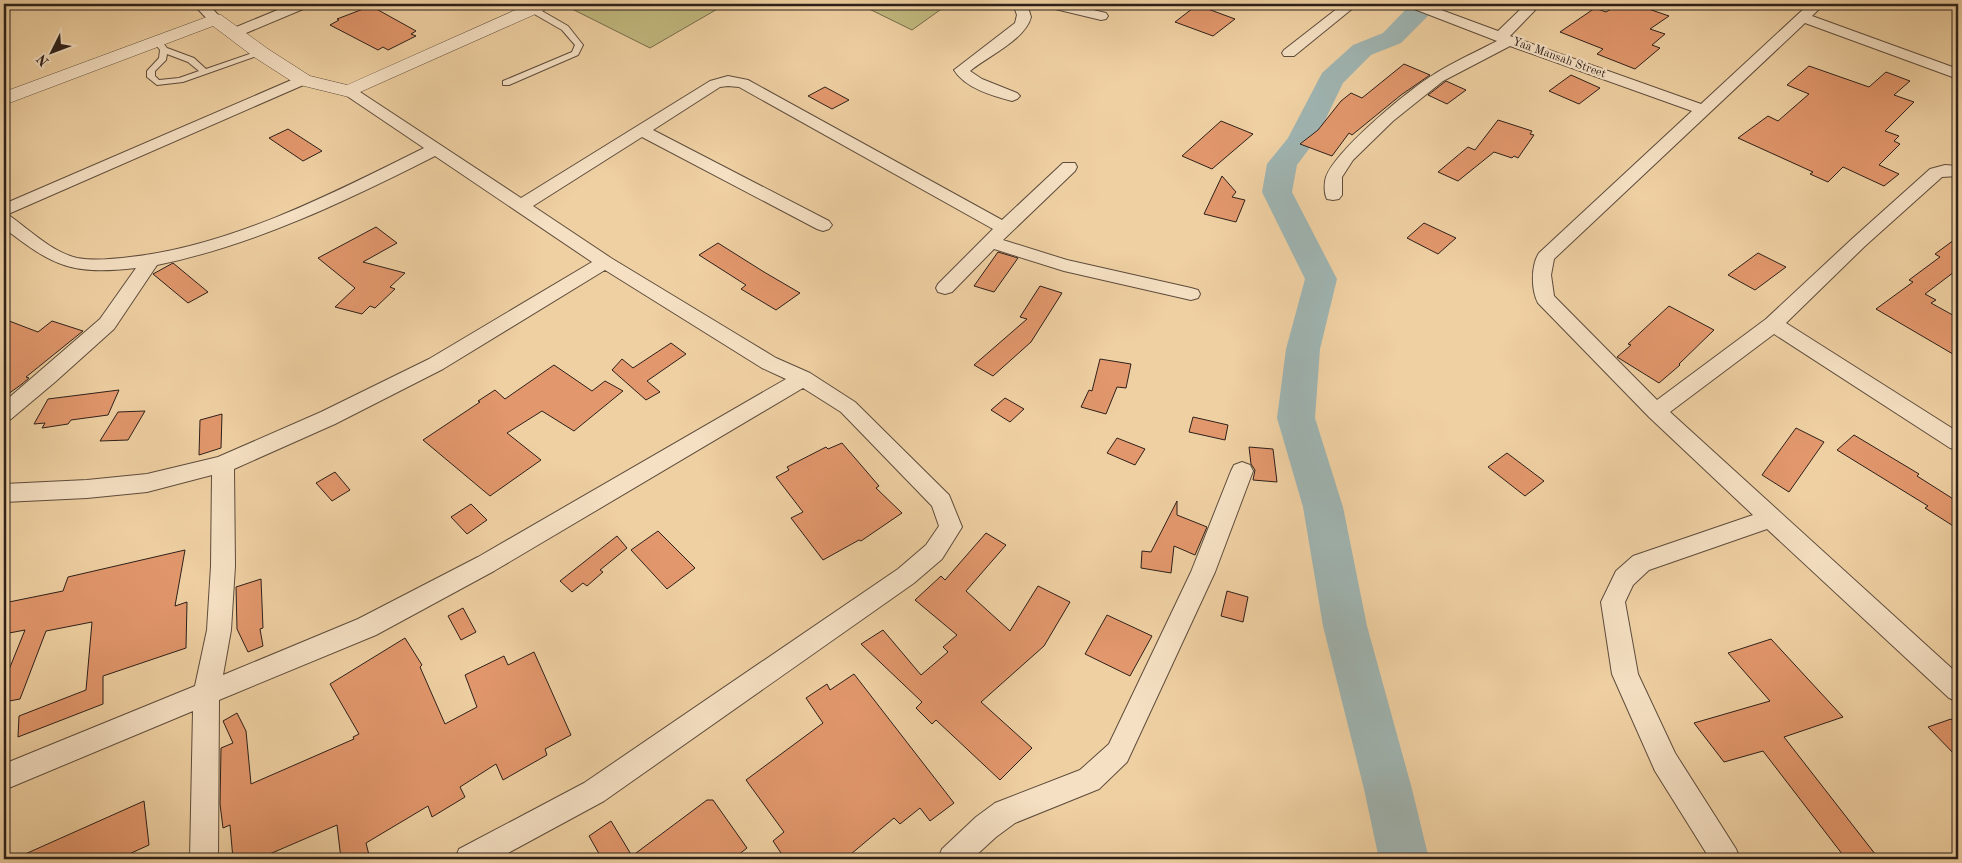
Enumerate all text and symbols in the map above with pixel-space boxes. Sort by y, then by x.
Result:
north arrow [28,28,78,78]
street label: Yaa Mansah Street [1511,36,1607,80]
text: N [34,51,52,69]

